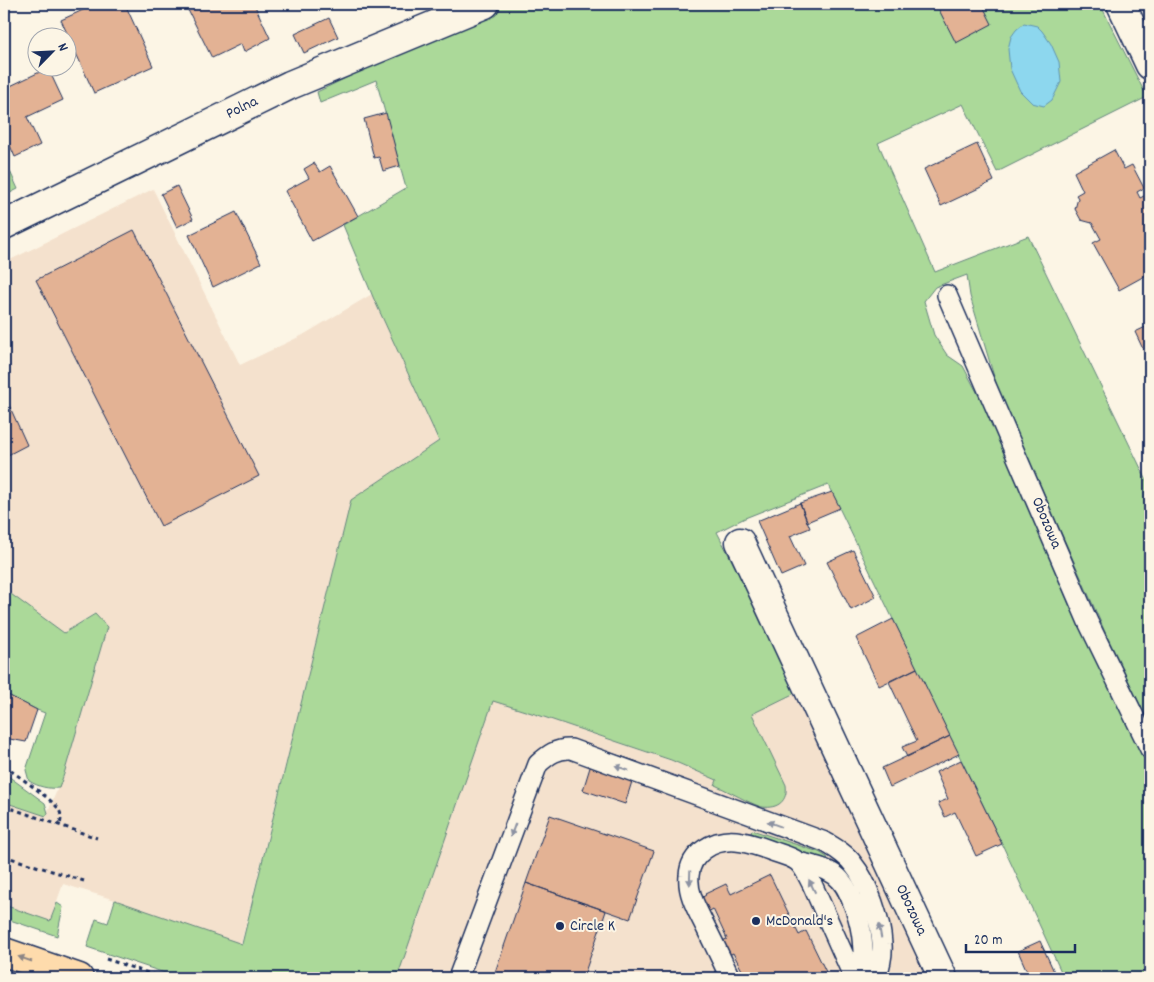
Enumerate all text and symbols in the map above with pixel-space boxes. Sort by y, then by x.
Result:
north arrow [28,28,78,78]
text: N [52,40,73,55]
street label: Polna [222,90,262,126]
street label: Obozowa [1025,494,1067,553]
one-way arrow [614,764,629,772]
one-way arrow [767,820,782,827]
one-way arrow [509,823,516,838]
one-way arrow [685,871,693,887]
one-way arrow [808,879,816,893]
street label: Obozowa [889,881,933,940]
place label: McDonald's [766,910,834,933]
place label: Circle K [570,915,615,938]
marker: McDonald's [750,915,762,927]
marker: Circle K [554,920,566,932]
one-way arrow [875,922,883,938]
scale bar [966,922,1075,954]
text: 20 m [974,930,1002,952]
one-way arrow [17,955,32,963]

